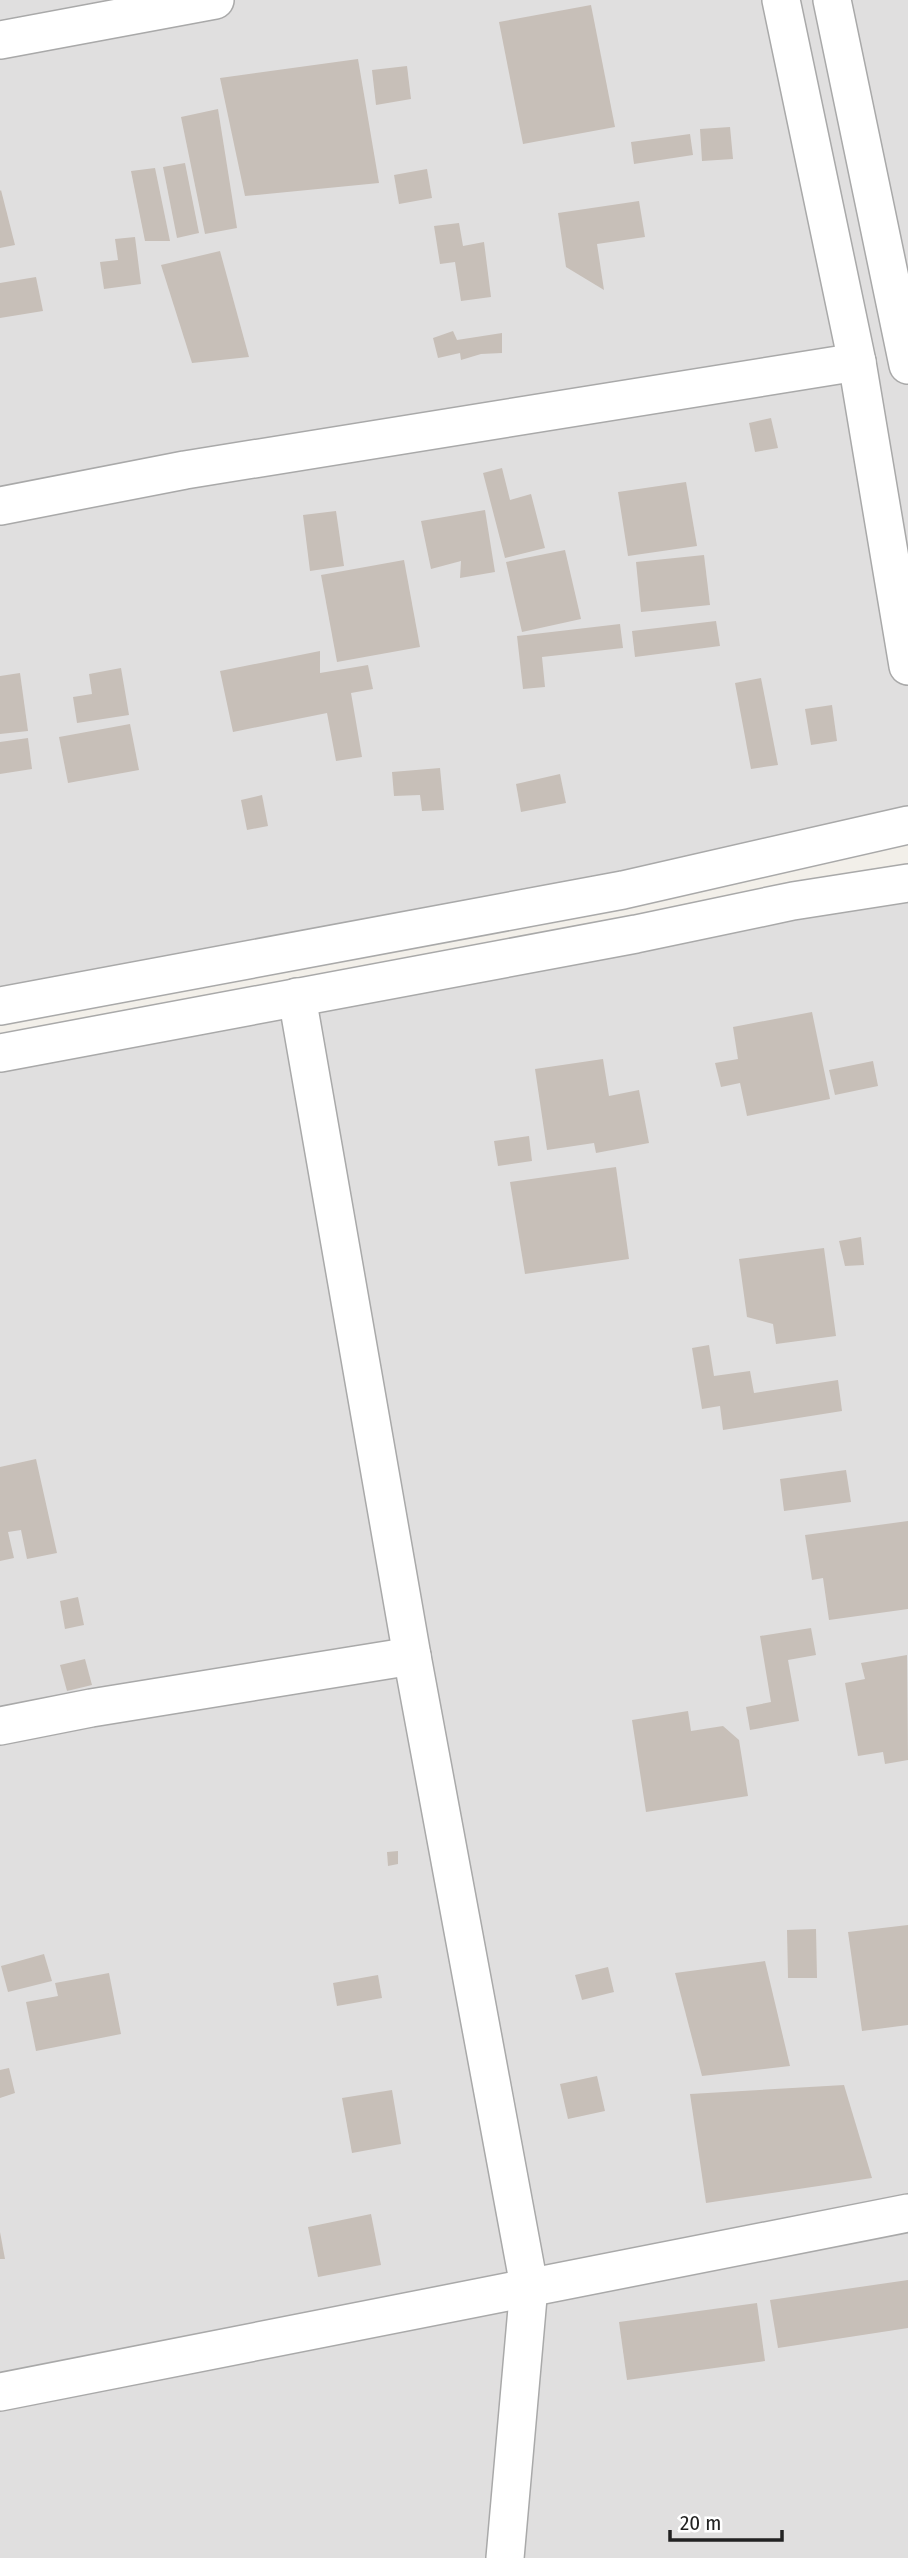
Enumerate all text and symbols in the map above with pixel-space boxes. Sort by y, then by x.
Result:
scale bar [670,2498,782,2542]
text: 20 m [680,2510,721,2536]

